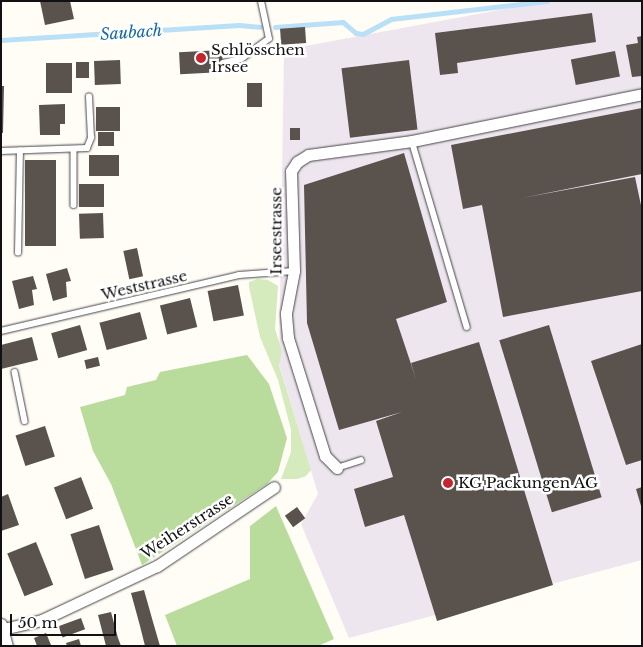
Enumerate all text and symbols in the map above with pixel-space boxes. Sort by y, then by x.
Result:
water label: Saubach [99,20,163,44]
place label: Schlösschen Irsee [211,40,305,75]
marker: Schlösschen Irsee [195,52,207,64]
street label: Irseestrasse [267,187,285,275]
street label: Weststrasse [99,266,189,304]
place label: KG Packungen AG [458,474,599,492]
marker: KG Packungen AG [442,477,454,489]
street label: Weiherstrasse [137,489,237,563]
scale bar [12,604,119,636]
text: 50 m [18,613,58,632]

